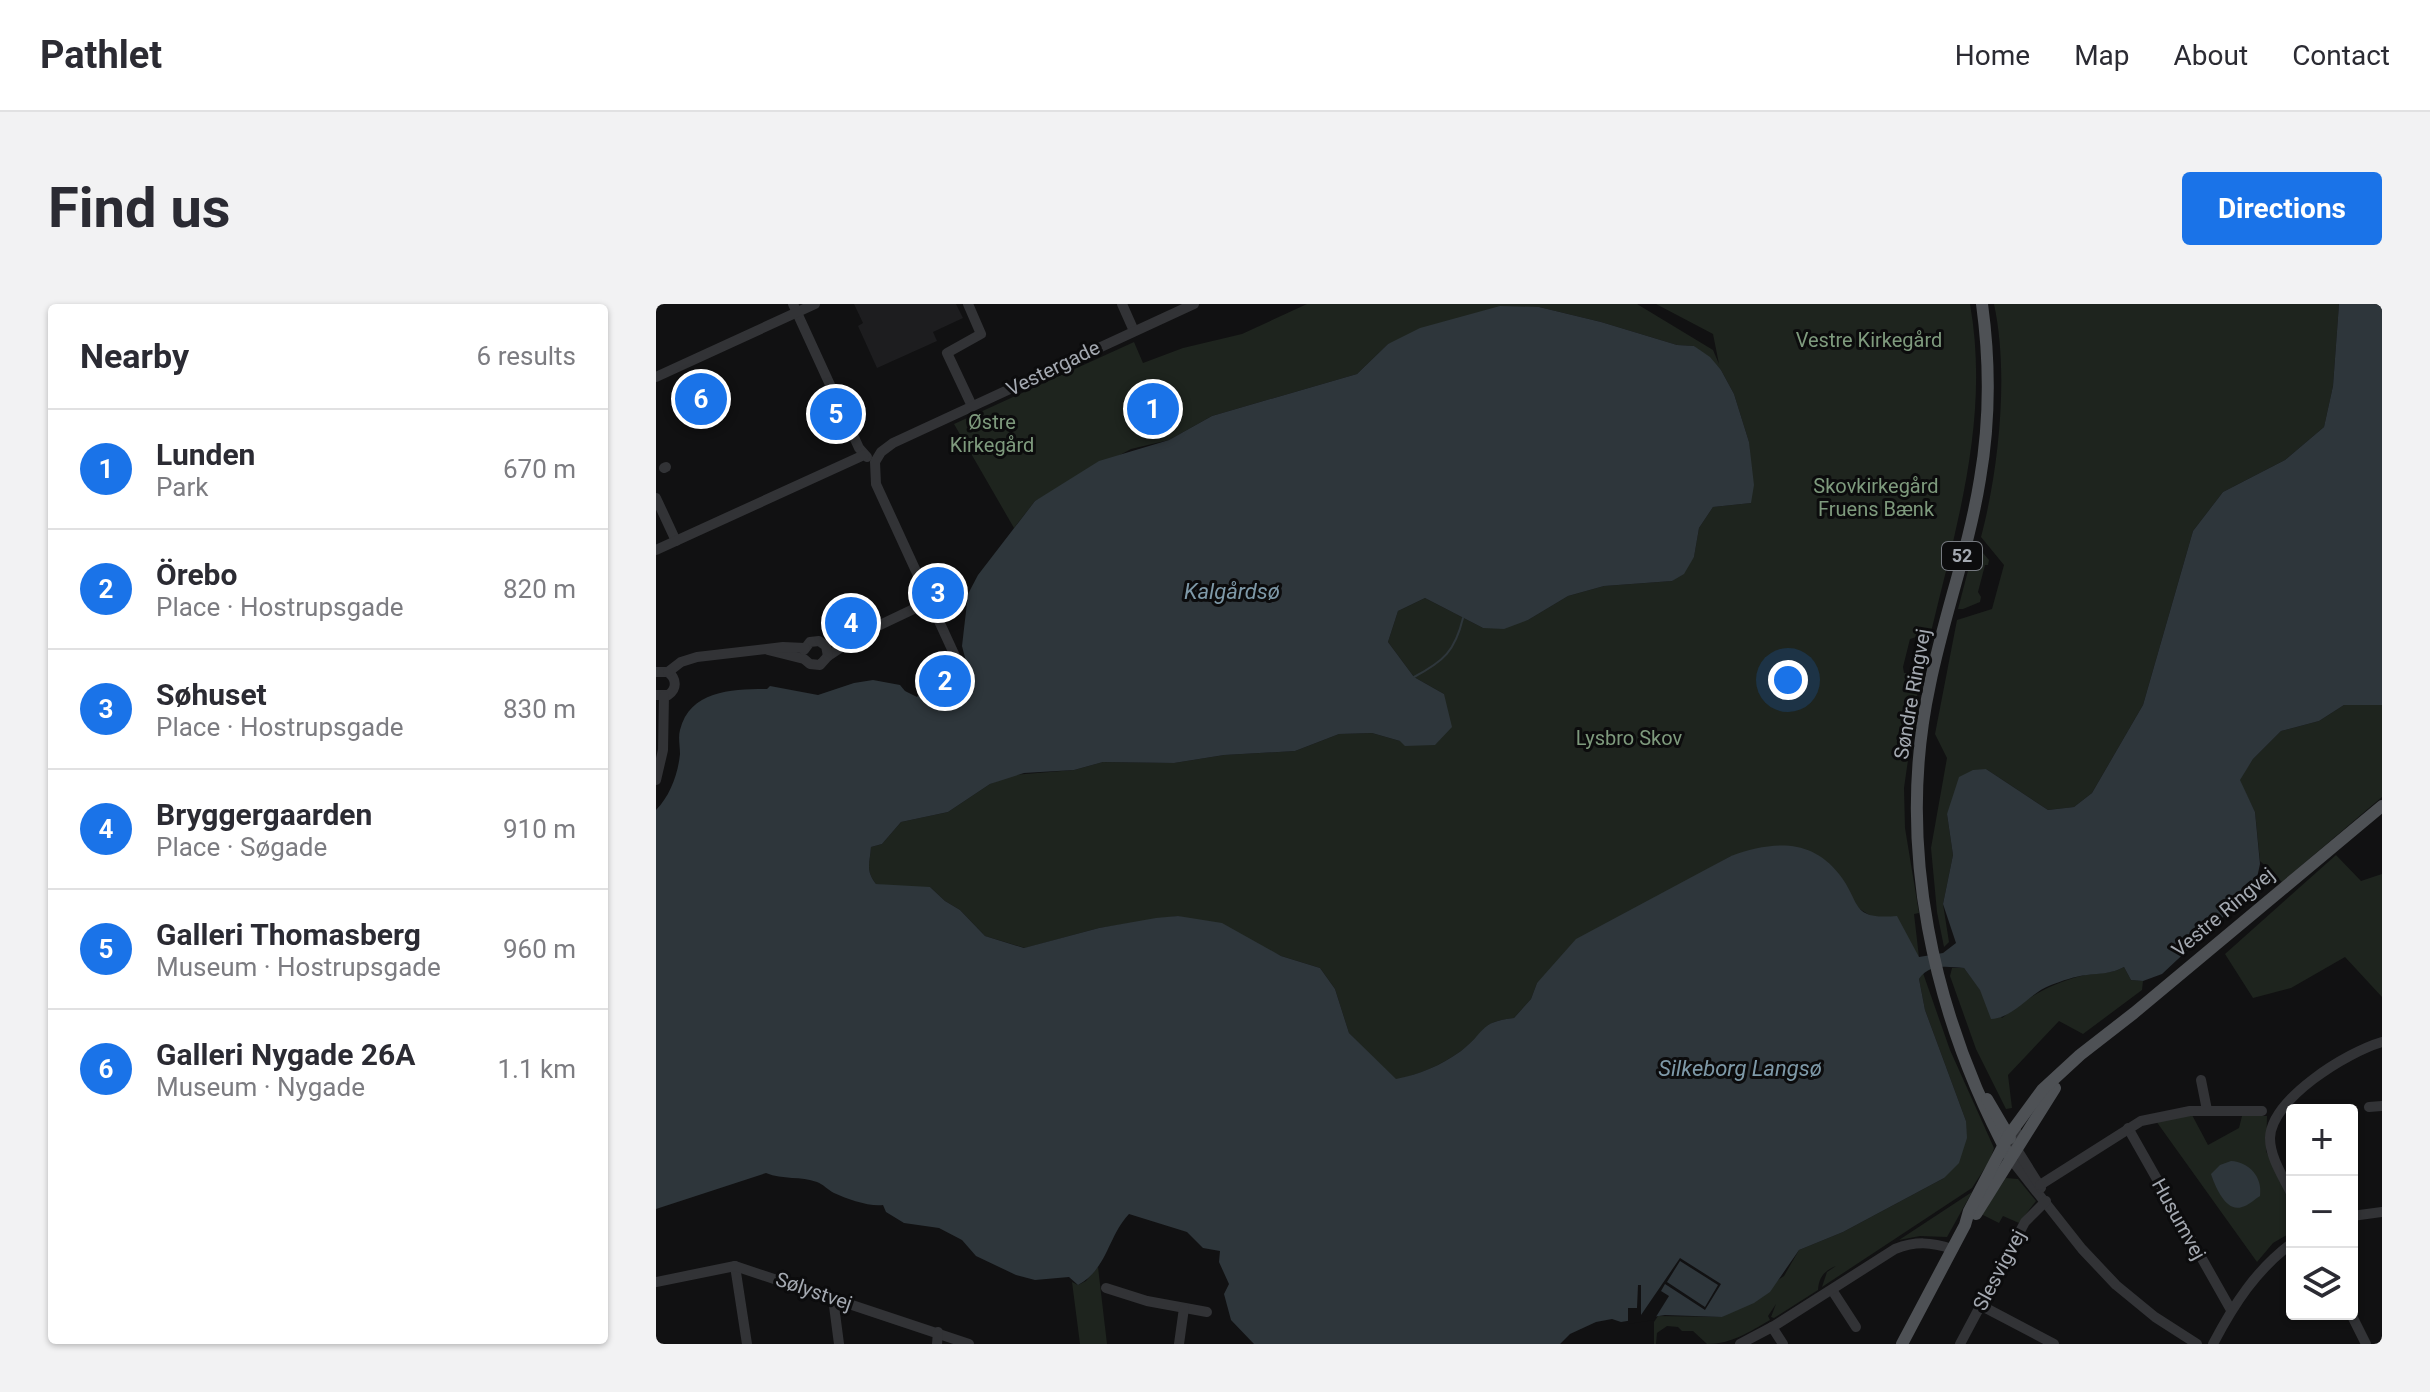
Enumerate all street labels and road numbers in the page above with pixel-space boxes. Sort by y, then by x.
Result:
street label: Vestergade [1002,335,1104,401]
road number: 52 [1942,542,1982,570]
street label: Søndre Ringvej [1889,627,1935,761]
street label: Vestre Ringvej [2167,862,2279,962]
street label: Husumvej [2147,1174,2211,1264]
street label: Slesvigvej [1968,1225,2030,1315]
street label: Sølystvej [773,1267,855,1315]

